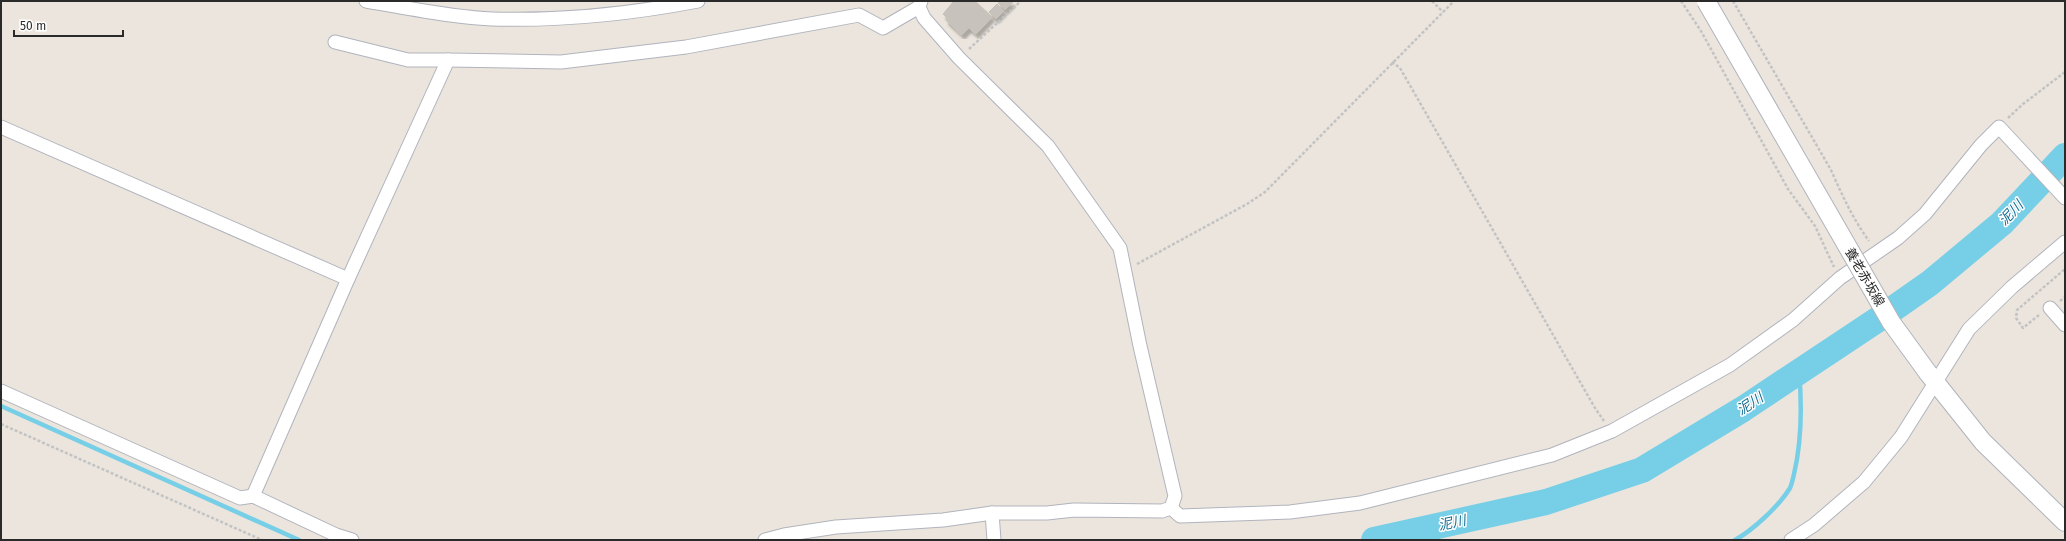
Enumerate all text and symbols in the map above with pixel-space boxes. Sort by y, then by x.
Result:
scale bar [14,12,123,38]
text: 50 m [20,19,46,33]
water label: 泥川 [1995,196,2028,229]
street label: 養老赤坂線 [1842,245,1888,309]
water label: 泥川 [1734,388,1768,419]
water label: 泥川 [1437,511,1469,534]

